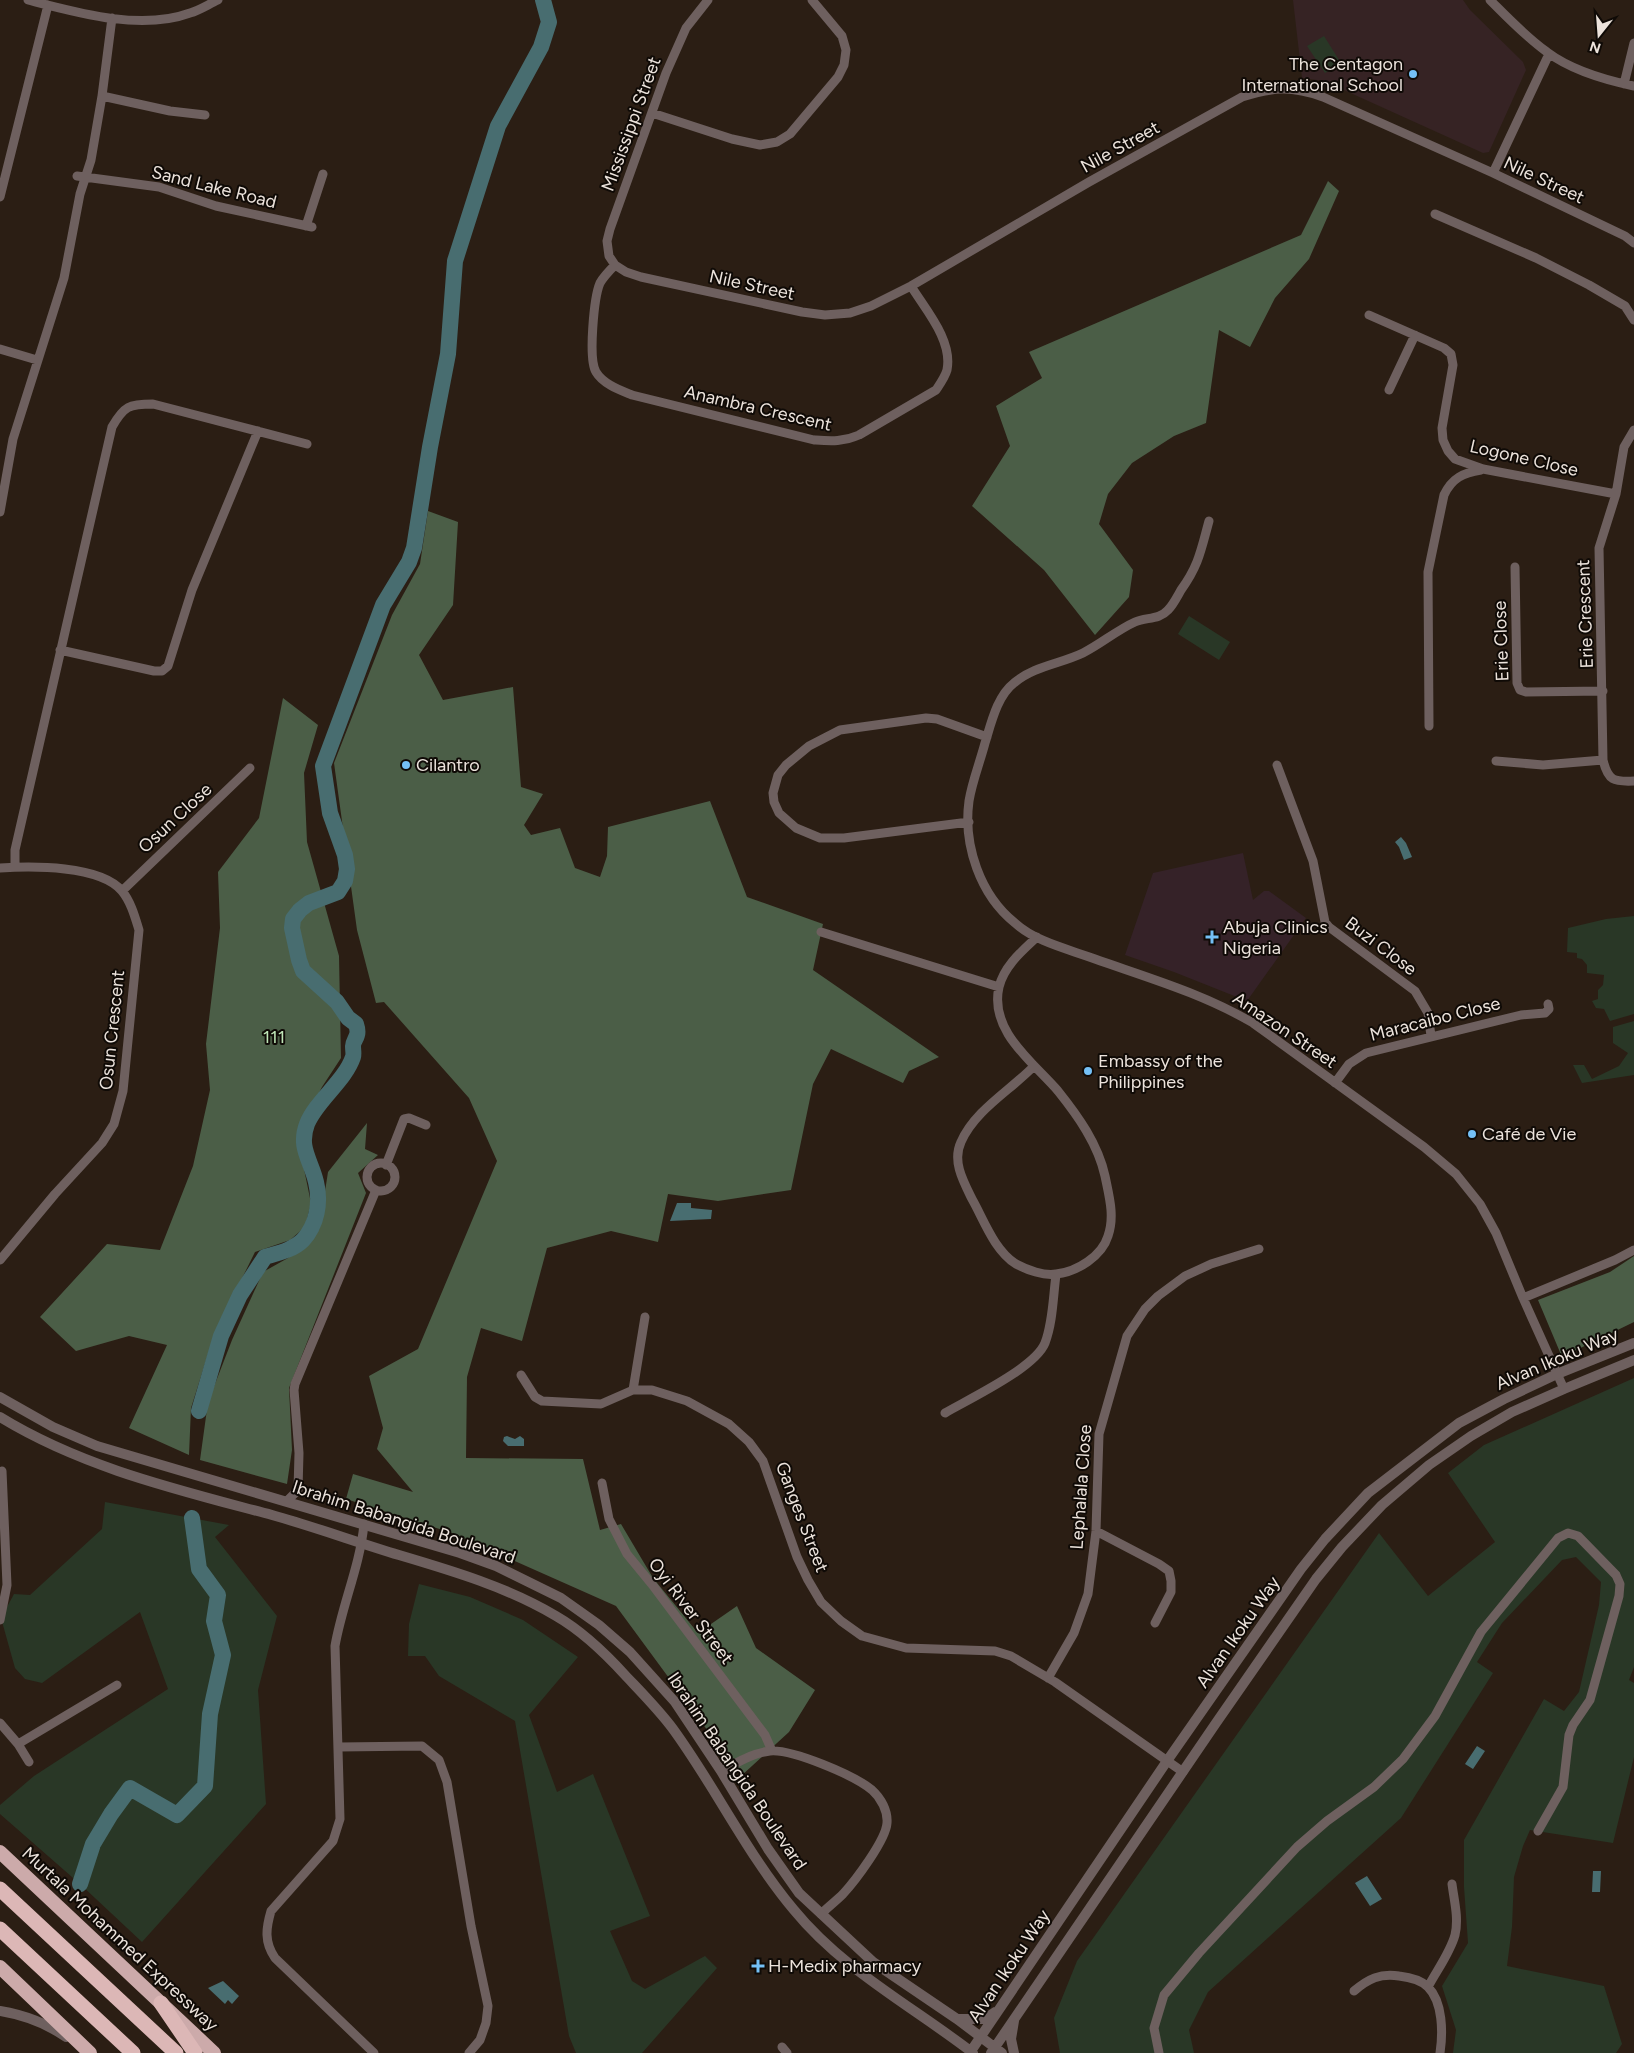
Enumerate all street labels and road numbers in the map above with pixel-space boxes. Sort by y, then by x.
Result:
street label: Mississippi Street [596,54,666,194]
street label: Nile Street [1077,116,1163,178]
street label: Nile Street [1500,152,1588,208]
street label: Sand Lake Road [149,161,279,213]
street label: Nile Street [707,265,797,305]
street label: Anambra Crescent [682,380,834,436]
street label: Logone Close [1468,435,1581,481]
street label: Erie Crescent [1572,559,1598,669]
street label: Erie Close [1489,600,1513,682]
street label: Osun Close [134,778,216,858]
street label: Buzi Close [1341,912,1421,980]
street label: Osun Crescent [95,969,129,1091]
street label: Amazon Street [1229,987,1341,1073]
street label: Maracaibo Close [1367,992,1503,1046]
street label: Alvan Ikoku Way [1492,1323,1622,1395]
street label: Lephalala Close [1066,1424,1096,1550]
street label: Ganges Street [771,1459,833,1576]
street label: Ibrahim Babangida Boulevard [290,1475,518,1569]
street label: Oyi River Street [644,1553,738,1669]
street label: Alvan Ikoku Way [1191,1572,1285,1692]
street label: Ibrahim Babangida Boulevard [663,1668,811,1874]
street label: Murtala Mohammed Expressway [17,1842,223,2036]
street label: Alvan Ikoku Way [963,1905,1055,2026]

